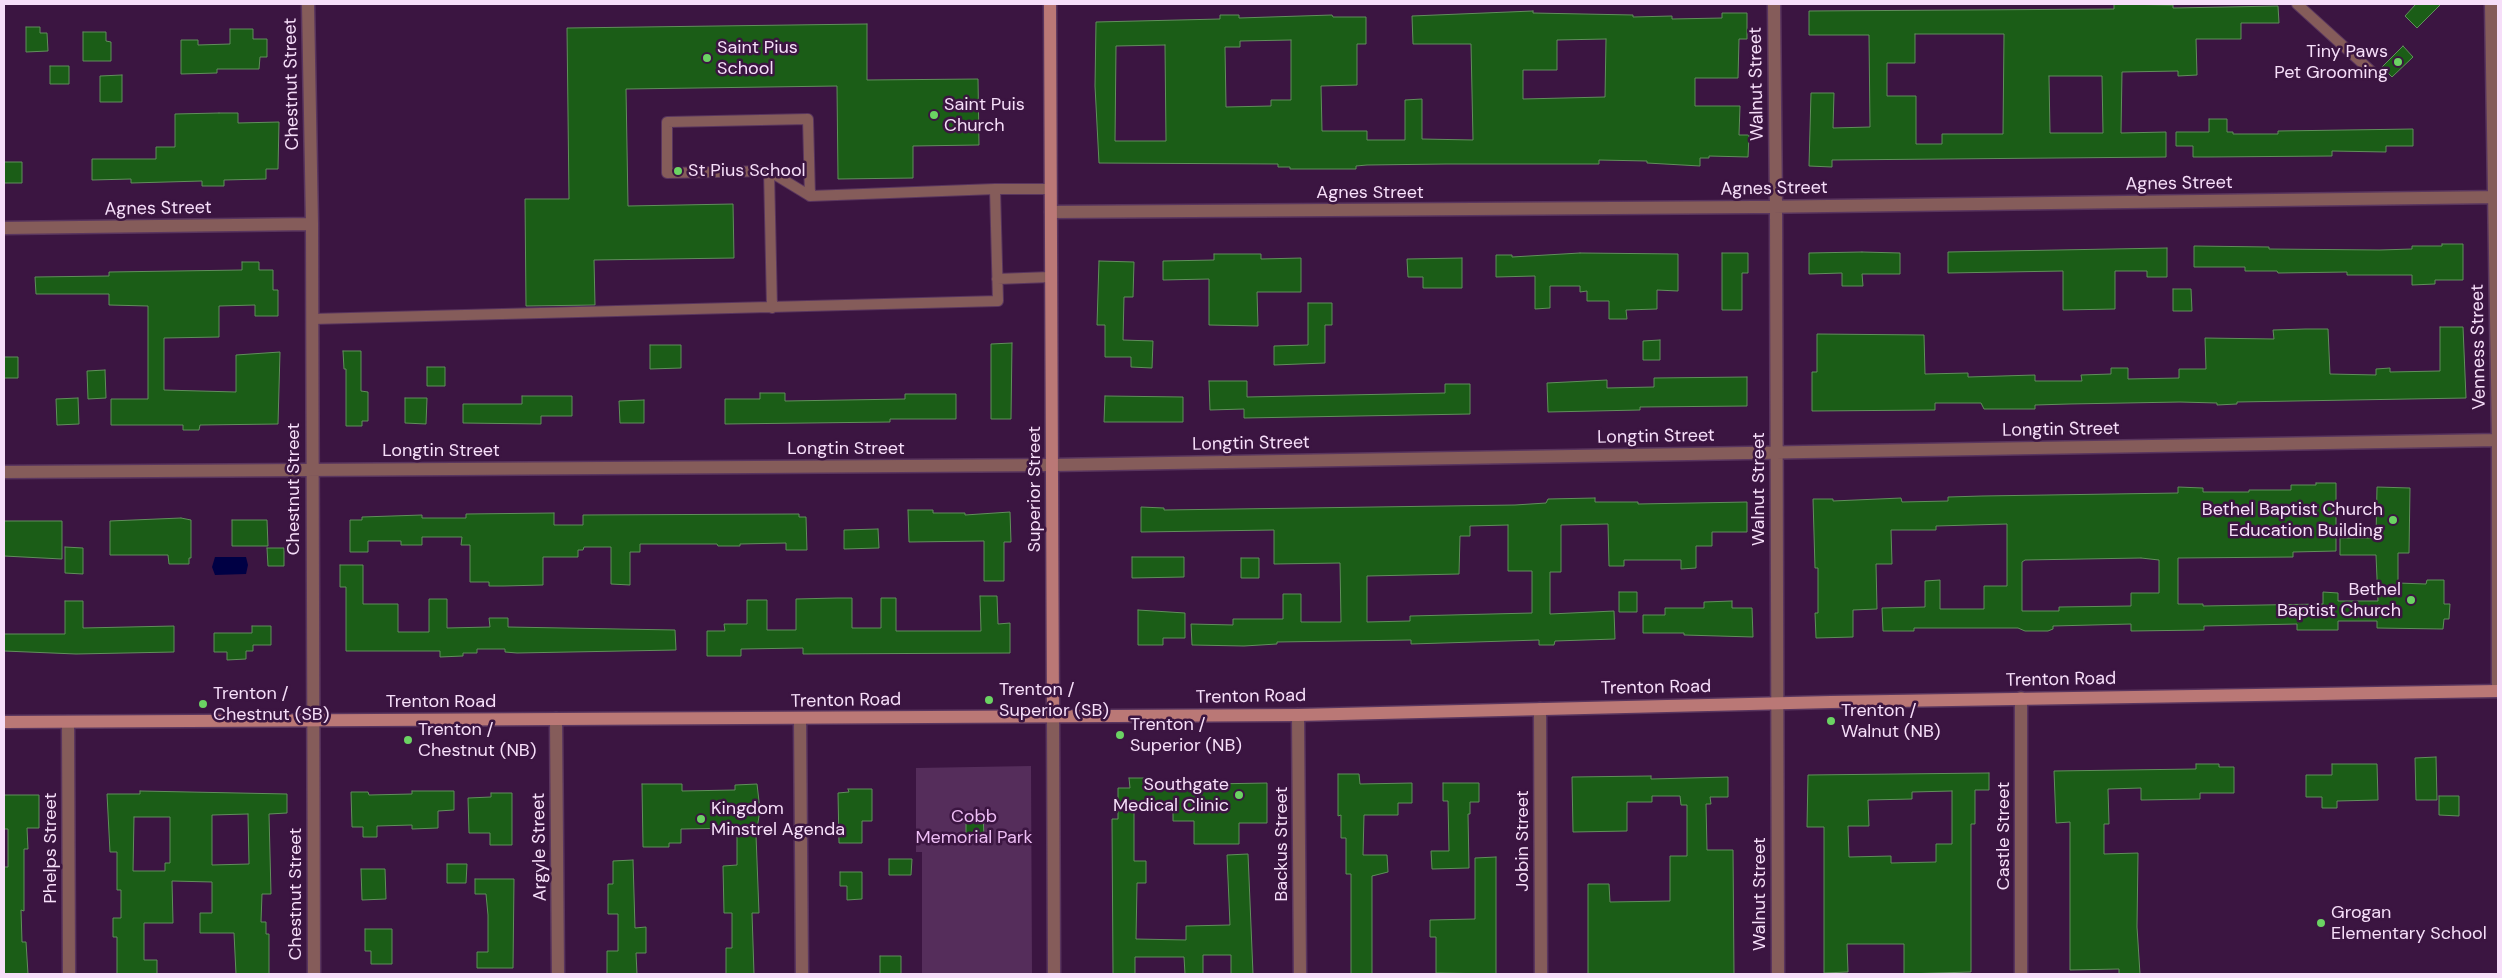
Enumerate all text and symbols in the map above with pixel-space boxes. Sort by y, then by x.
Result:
street label: Chestnut Street [280,17,304,151]
street label: Walnut Street [1745,27,1769,141]
place label: Saint Pius School [717,37,798,80]
place label: Tiny Paws Pet Grooming [2274,41,2388,84]
marker: Saint Pius School [701,52,713,64]
marker: Tiny Paws Pet Grooming [2392,56,2404,68]
place label: Saint Puis Church [944,94,1025,136]
marker: Saint Puis Church [928,109,940,121]
place label: St Pius School [688,160,806,182]
marker: St Pius School [672,165,684,177]
street label: Agnes Street [2125,172,2233,196]
street label: Agnes Street [1720,177,1828,201]
street label: Agnes Street [1316,182,1424,204]
street label: Agnes Street [104,197,212,221]
street label: Venness Street [2467,284,2491,410]
street label: Longtin Street [2002,418,2120,442]
street label: Chestnut Street [283,423,305,555]
street label: Longtin Street [1597,425,1715,449]
street label: Superior Street [1024,426,1046,552]
street label: Longtin Street [1192,432,1310,456]
street label: Walnut Street [1748,432,1770,546]
street label: Longtin Street [787,438,905,460]
street label: Longtin Street [382,440,500,462]
place label: Bethel Baptist Church Education Building [2202,499,2383,542]
marker: Bethel Baptist Church Education Building [2387,514,2399,526]
place label: Bethel Baptist Church [2277,579,2401,622]
marker: Bethel Baptist Church [2405,594,2417,606]
street label: Trenton Road [2006,668,2116,692]
street label: Trenton Road [1601,676,1711,700]
place label: Trenton / Superior (SB) [999,679,1109,722]
place label: Trenton / Chestnut (SB) [213,683,329,726]
street label: Trenton Road [1196,685,1306,709]
street label: Trenton Road [791,689,901,713]
street label: Trenton Road [386,691,496,713]
marker: Trenton / Superior (SB) [983,694,995,706]
marker: Trenton / Chestnut (SB) [197,698,209,710]
place label: Trenton / Walnut (NB) [1841,700,1941,742]
place label: Trenton / Superior (NB) [1130,714,1242,756]
marker: Trenton / Walnut (NB) [1825,715,1837,727]
place label: Trenton / Chestnut (NB) [418,719,536,762]
marker: Trenton / Superior (NB) [1114,729,1126,741]
marker: Trenton / Chestnut (NB) [402,734,414,746]
place label: Southgate Medical Clinic [1113,774,1229,816]
street label: Castle Street [1993,782,2015,890]
street label: Backus Street [1271,786,1293,902]
marker: Southgate Medical Clinic [1233,789,1245,801]
street label: Jobin Street [1512,790,1534,892]
street label: Phelps Street [40,792,62,904]
street label: Argyle Street [528,793,552,901]
place label: Kingdom Minstrel Agenda [711,798,845,841]
park label: Cobb Memorial Park [915,806,1033,849]
marker: Kingdom Minstrel Agenda [695,813,707,825]
street label: Chestnut Street [285,828,307,960]
street label: Walnut Street [1749,837,1771,951]
place label: Grogan Elementary School [2331,902,2487,944]
marker: Grogan Elementary School [2315,917,2327,929]

